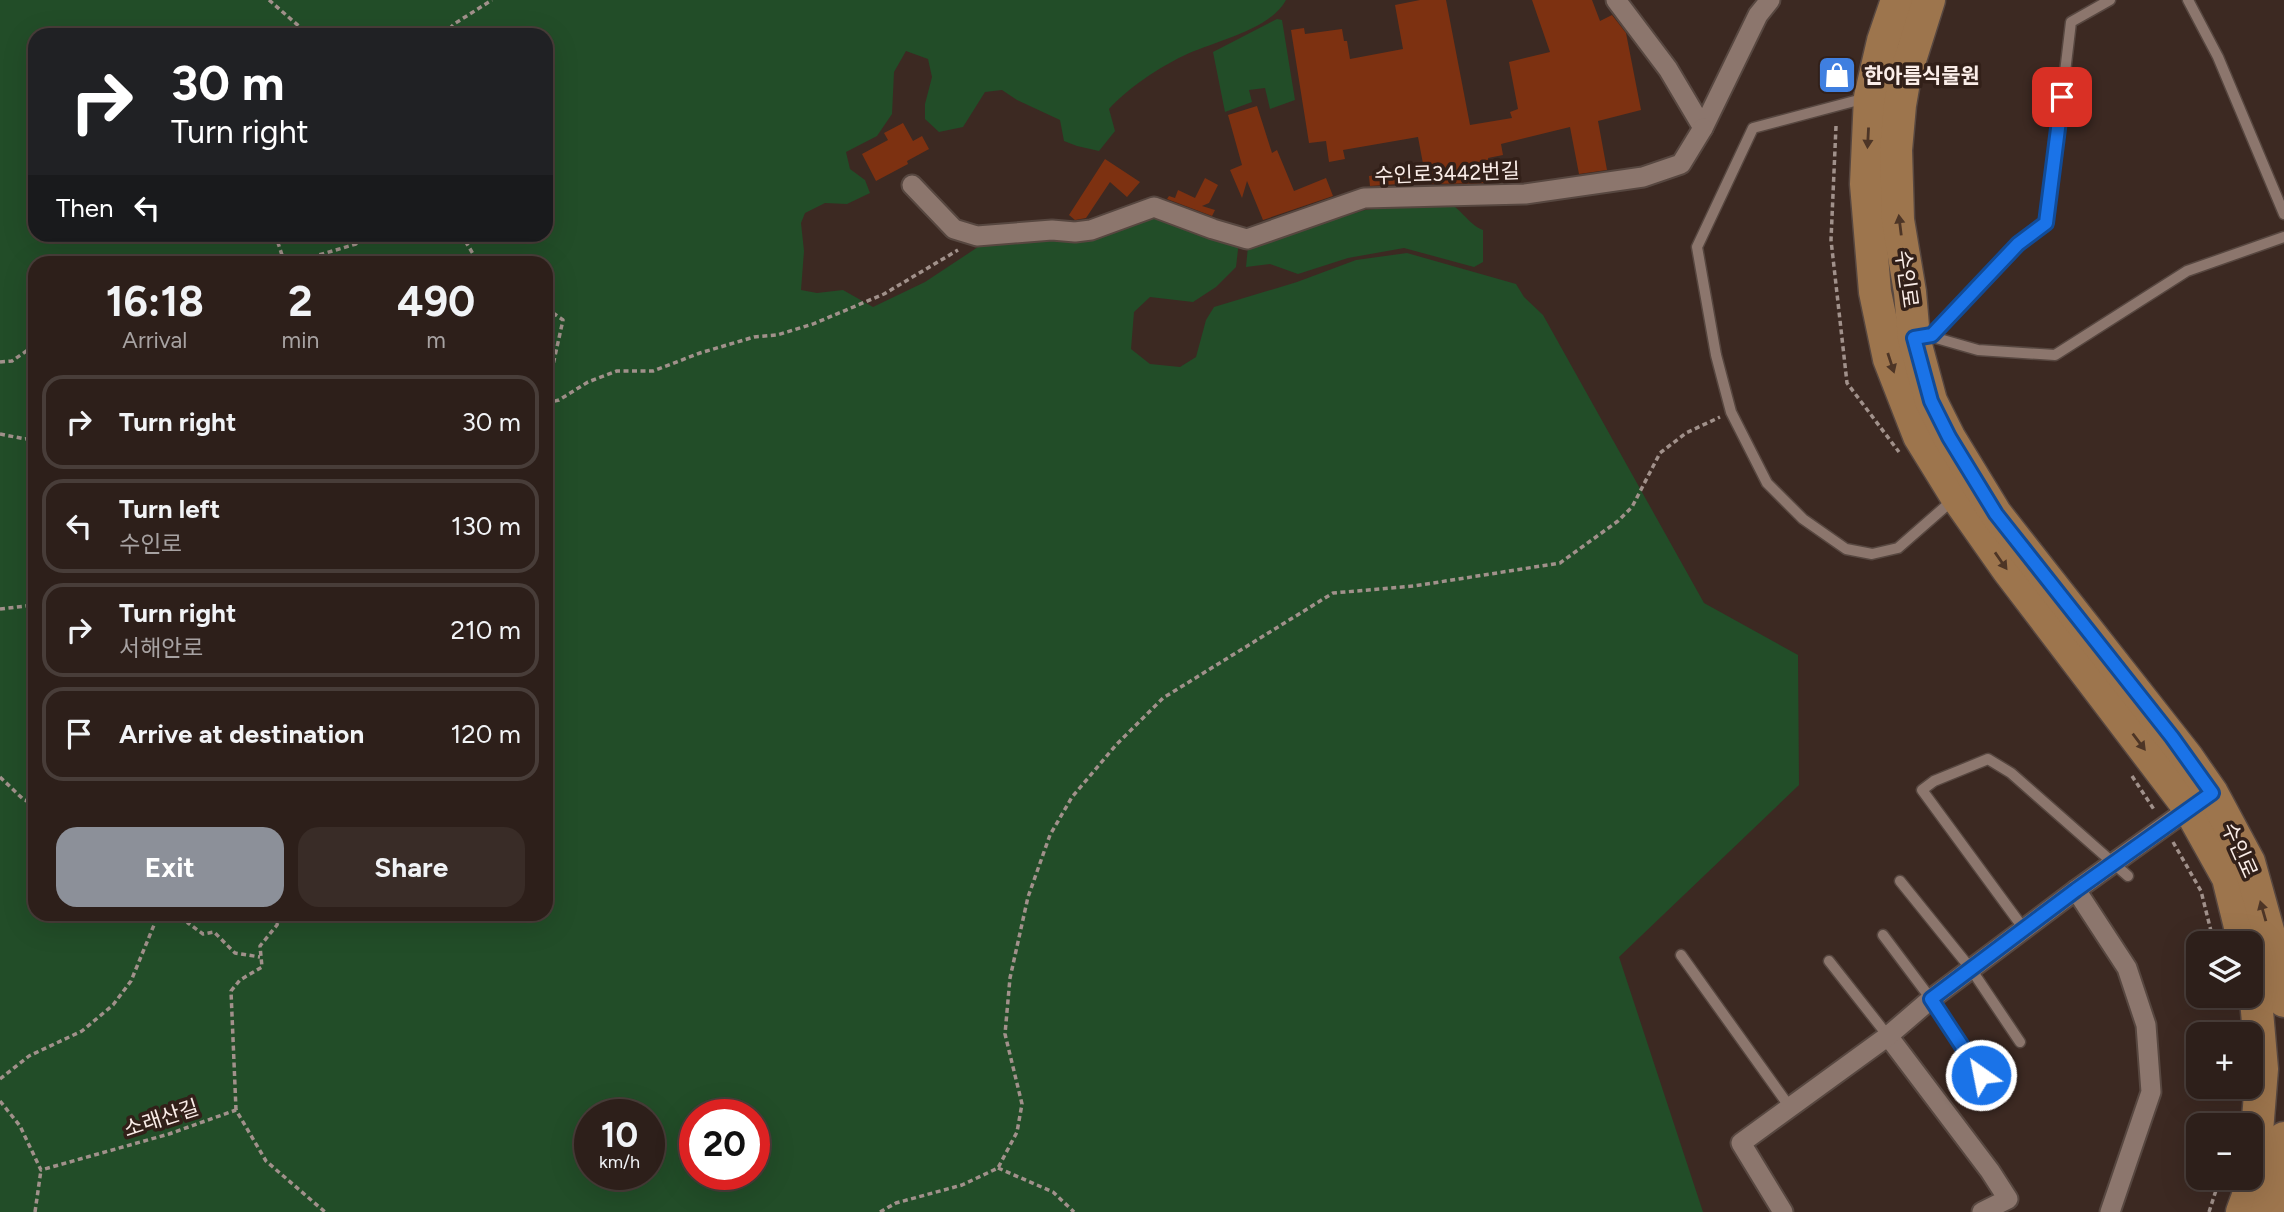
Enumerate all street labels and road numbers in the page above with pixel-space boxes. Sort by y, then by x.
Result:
street label: 수인로3442번길 [1374,158,1520,188]
street label: 수인로 [1891,249,1923,309]
street label: 수인로 [2217,818,2263,882]
street label: 소래산길 [120,1094,202,1142]

